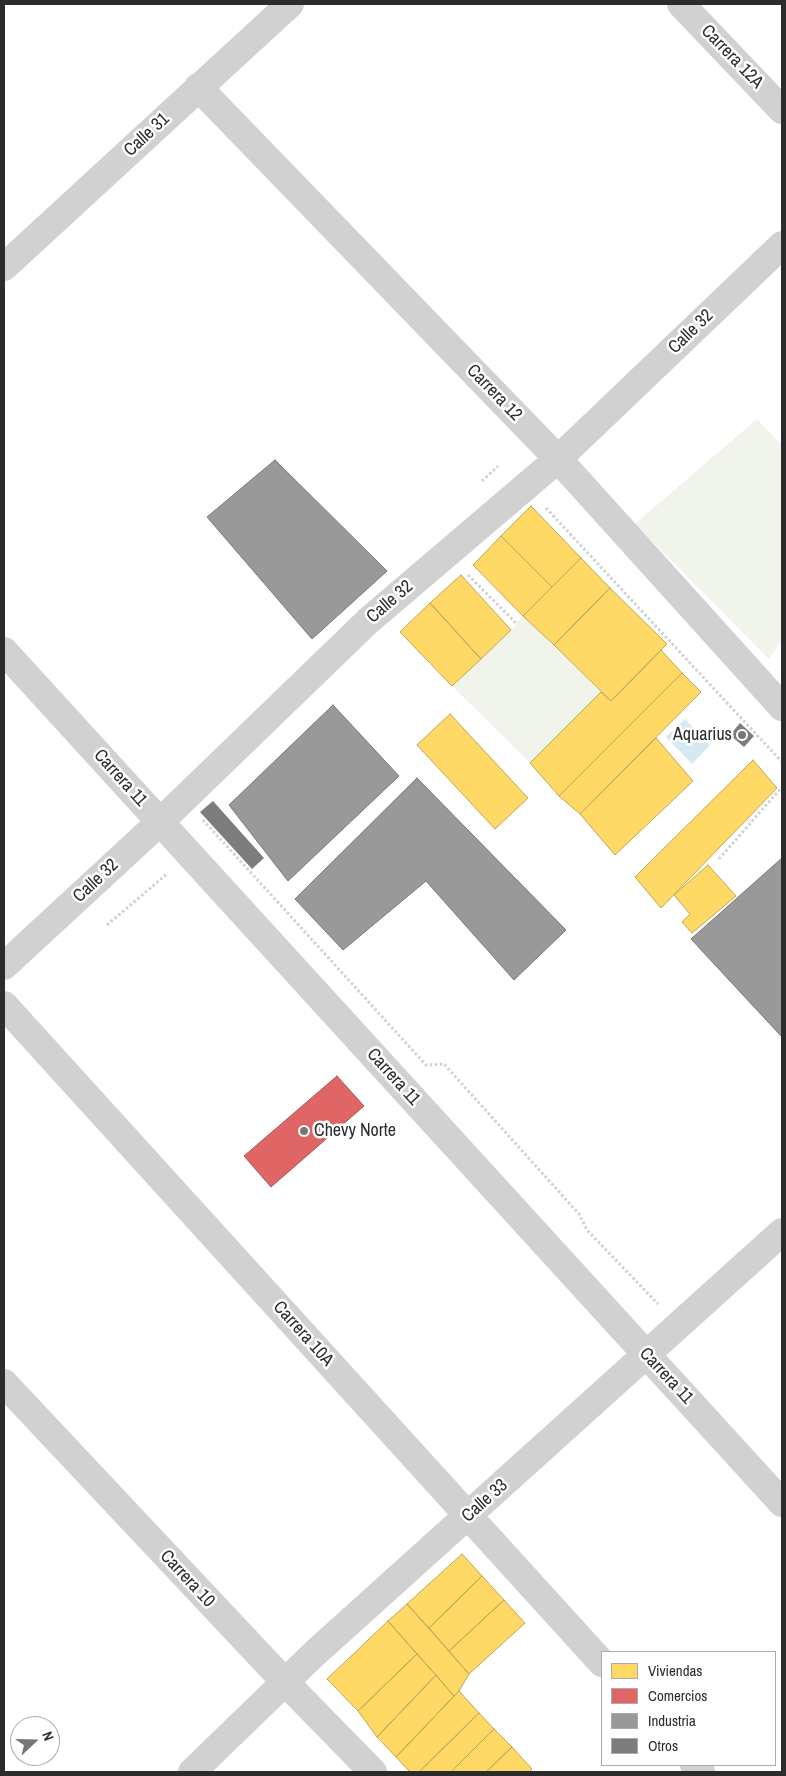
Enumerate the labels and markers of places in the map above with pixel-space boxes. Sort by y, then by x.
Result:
place label: Aquarius [673,724,732,746]
marker: Aquarius [736,729,748,741]
place label: Chevy Norte [314,1120,396,1142]
marker: Chevy Norte [298,1125,310,1137]

